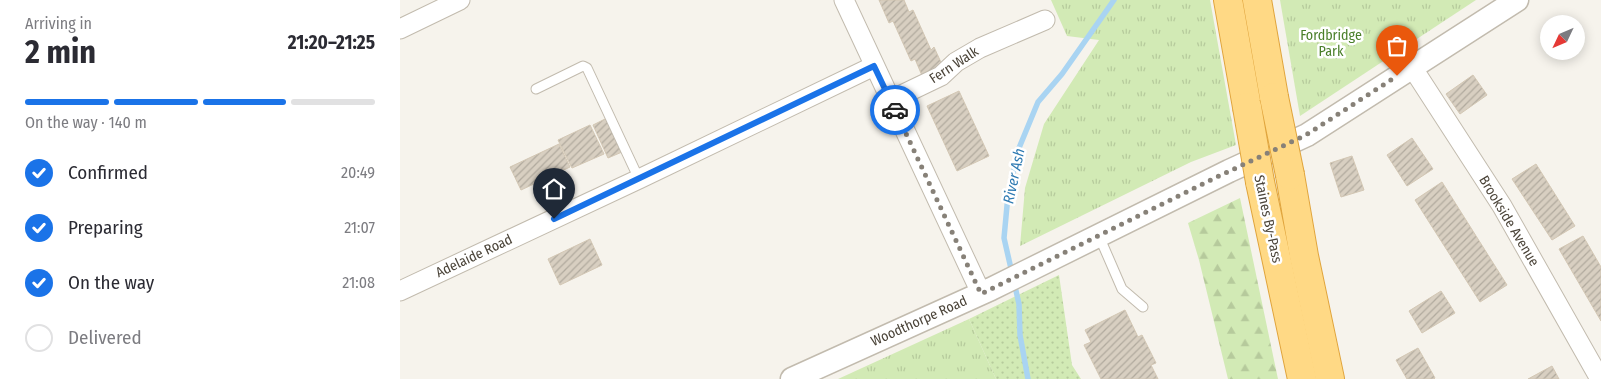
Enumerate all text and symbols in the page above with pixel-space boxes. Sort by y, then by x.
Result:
text: Arriving in [25,14,92,33]
north arrow [1540,15,1585,60]
map controls [1540,15,1585,60]
pin [1376,25,1418,76]
park label: Fordbridge Park [1300,27,1362,60]
text: 21:20–21:25 [288,31,375,54]
icon: bag [1383,32,1411,60]
text: 2 min [25,33,96,71]
street label: Fern Walk [926,43,982,87]
courier [870,85,920,135]
icon: car [881,96,909,124]
text: On the way · 140 m [25,113,147,132]
water label: River Ash [999,147,1029,205]
icon: check [25,159,53,187]
text: Confirmed [68,161,148,184]
text: 20:49 [341,163,375,182]
pin [533,168,575,219]
street label: Staines By-Pass [1250,173,1286,265]
street label: Brookside Avenue [1475,173,1543,269]
icon: home [540,175,568,203]
icon: check [25,214,53,242]
text: Preparing [68,216,143,239]
text: 21:07 [344,218,375,237]
street label: Adelaide Road [433,231,515,281]
icon: check [25,269,53,297]
text: On the way [68,271,154,294]
text: 21:08 [342,273,375,292]
street label: Woodthorpe Road [868,292,970,350]
text: Delivered [68,326,142,349]

